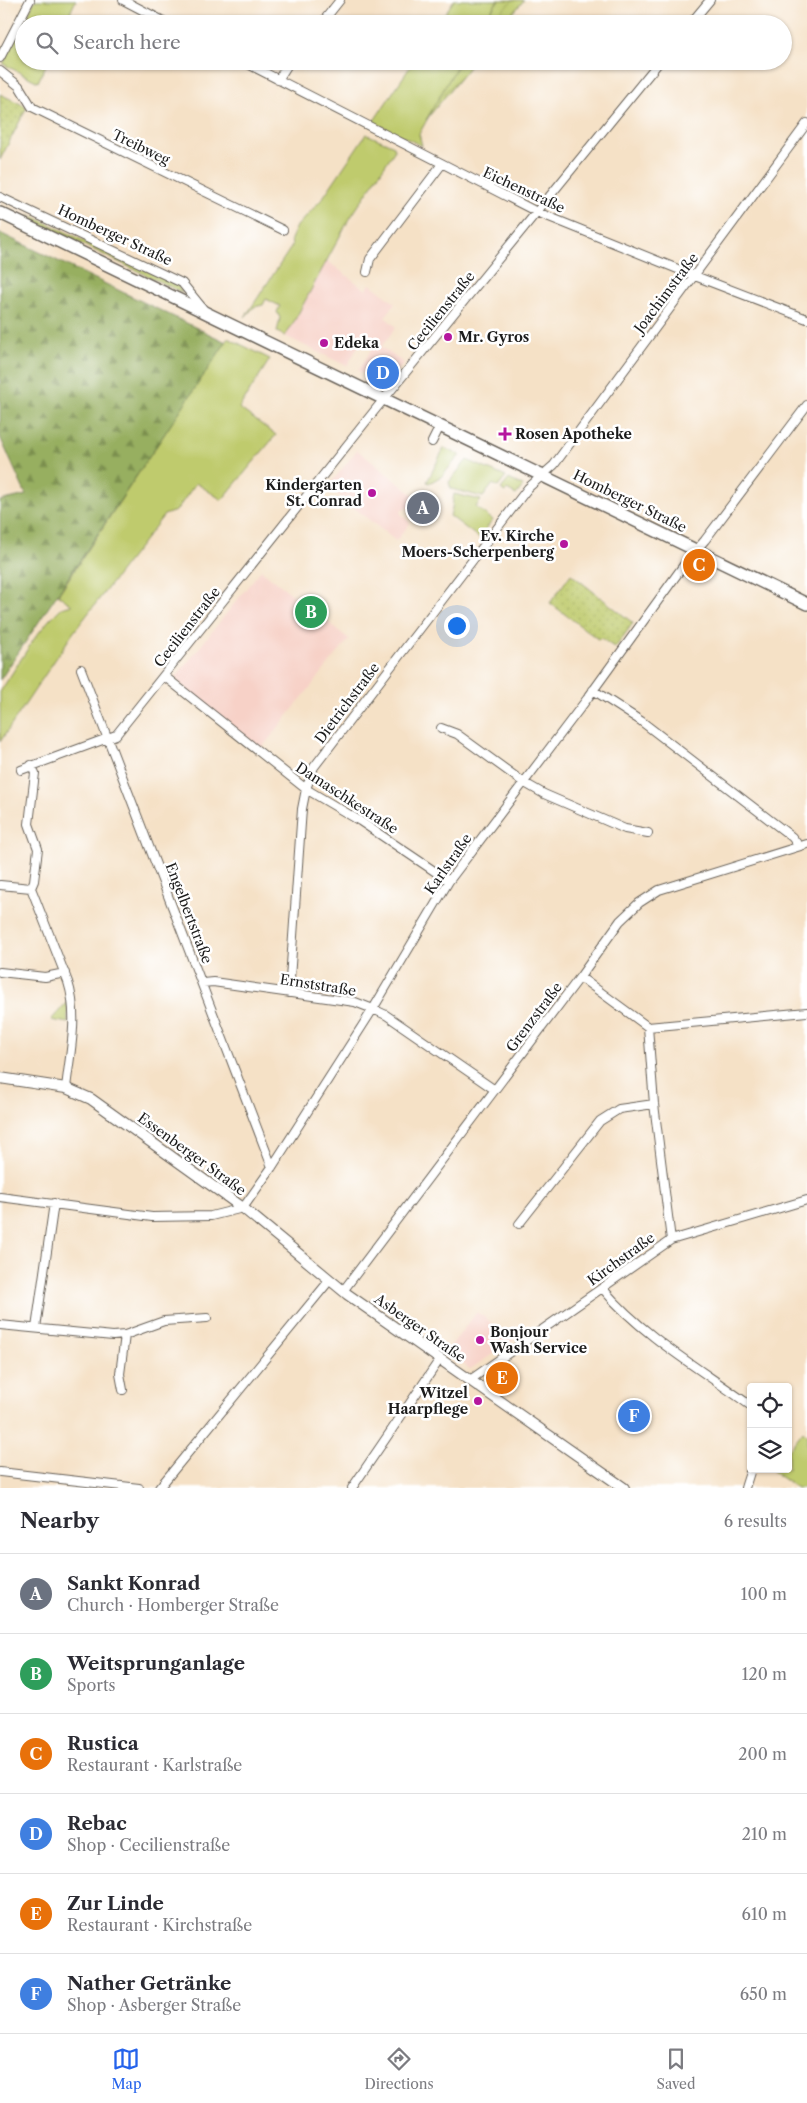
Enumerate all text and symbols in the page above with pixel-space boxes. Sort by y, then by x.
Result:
search box [15,15,792,70]
icon: search [33,29,61,57]
text: Search here [73,31,181,54]
street label: Treibweg [109,125,173,169]
street label: Eichenstraße [480,163,568,217]
street label: Homberger Straße [55,201,175,269]
street label: Joachimstraße [629,249,702,338]
street label: Cecilienstraße [403,268,479,354]
place label: Mr. Gyros [458,328,529,346]
marker: Mr. Gyros [442,331,454,343]
place label: Edeka [334,334,380,352]
marker: Edeka [318,337,330,349]
pin: D [367,354,399,392]
place label: Rosen Apotheke [515,425,632,443]
marker: Rosen Apotheke [499,428,511,440]
street label: Homberger Straße [570,466,690,536]
place label: Kindergarten St. Conrad [265,476,363,510]
marker: Kindergarten St. Conrad [366,487,378,499]
pin: A [407,489,439,527]
place label: Ev. Kirche Moers-Scherpenberg [402,527,555,561]
marker: Ev. Kirche Moers-Scherpenberg [558,538,570,550]
pin: C [683,546,715,584]
street label: Cecilienstraße [150,583,224,671]
pin: B [295,593,327,631]
your location [444,613,470,639]
street label: Dietrichstraße [311,659,383,747]
street label: Damaschkestraße [292,758,402,838]
street label: Karlstraße [421,830,476,898]
street label: Engelbertstraße [161,860,217,966]
street label: Ernststraße [279,970,358,1000]
street label: Grenzstraße [502,978,566,1055]
street label: Essenberger Straße [134,1109,250,1199]
street label: Kirchstraße [584,1228,658,1289]
street label: Asberger Straße [370,1289,469,1366]
place label: Bonjour Wash Service [489,1323,587,1357]
marker: Bonjour Wash Service [474,1334,486,1346]
pin: E [486,1359,518,1397]
map controls [747,1383,792,1473]
button: locate [747,1383,792,1428]
place label: Witzel Haarpflege [388,1384,468,1418]
marker: Witzel Haarpflege [472,1395,484,1407]
pin: F [618,1397,650,1435]
button: layers [747,1428,792,1473]
text: Nearby [20,1508,99,1533]
text: 6 results [724,1511,787,1531]
text: Sankt Konrad [67,1572,200,1595]
text: A [30,1584,42,1604]
text: 100 m [741,1584,787,1604]
text: Church · Homberger Straße [67,1595,279,1615]
text: Weitsprunganlage [67,1652,245,1675]
text: B [30,1664,42,1684]
text: 120 m [742,1664,787,1684]
text: Sports [67,1675,116,1695]
text: Rustica [67,1732,139,1755]
text: C [30,1744,42,1764]
text: 200 m [738,1744,787,1764]
text: Restaurant · Karlstraße [67,1755,242,1775]
text: Rebac [67,1812,127,1835]
text: D [29,1824,43,1844]
text: 210 m [742,1824,787,1844]
text: Shop · Cecilienstraße [67,1835,230,1855]
text: Zur Linde [67,1892,164,1915]
text: E [30,1904,42,1924]
text: 610 m [742,1904,787,1924]
text: Restaurant · Kirchstraße [67,1915,252,1935]
text: Nather Getränke [67,1972,231,1995]
text: F [31,1984,41,2004]
text: 650 m [740,1984,787,2004]
text: Shop · Asberger Straße [67,1995,241,2015]
tab: Map [111,2045,142,2093]
tab: Directions [364,2045,434,2093]
tab: Saved [657,2045,695,2093]

